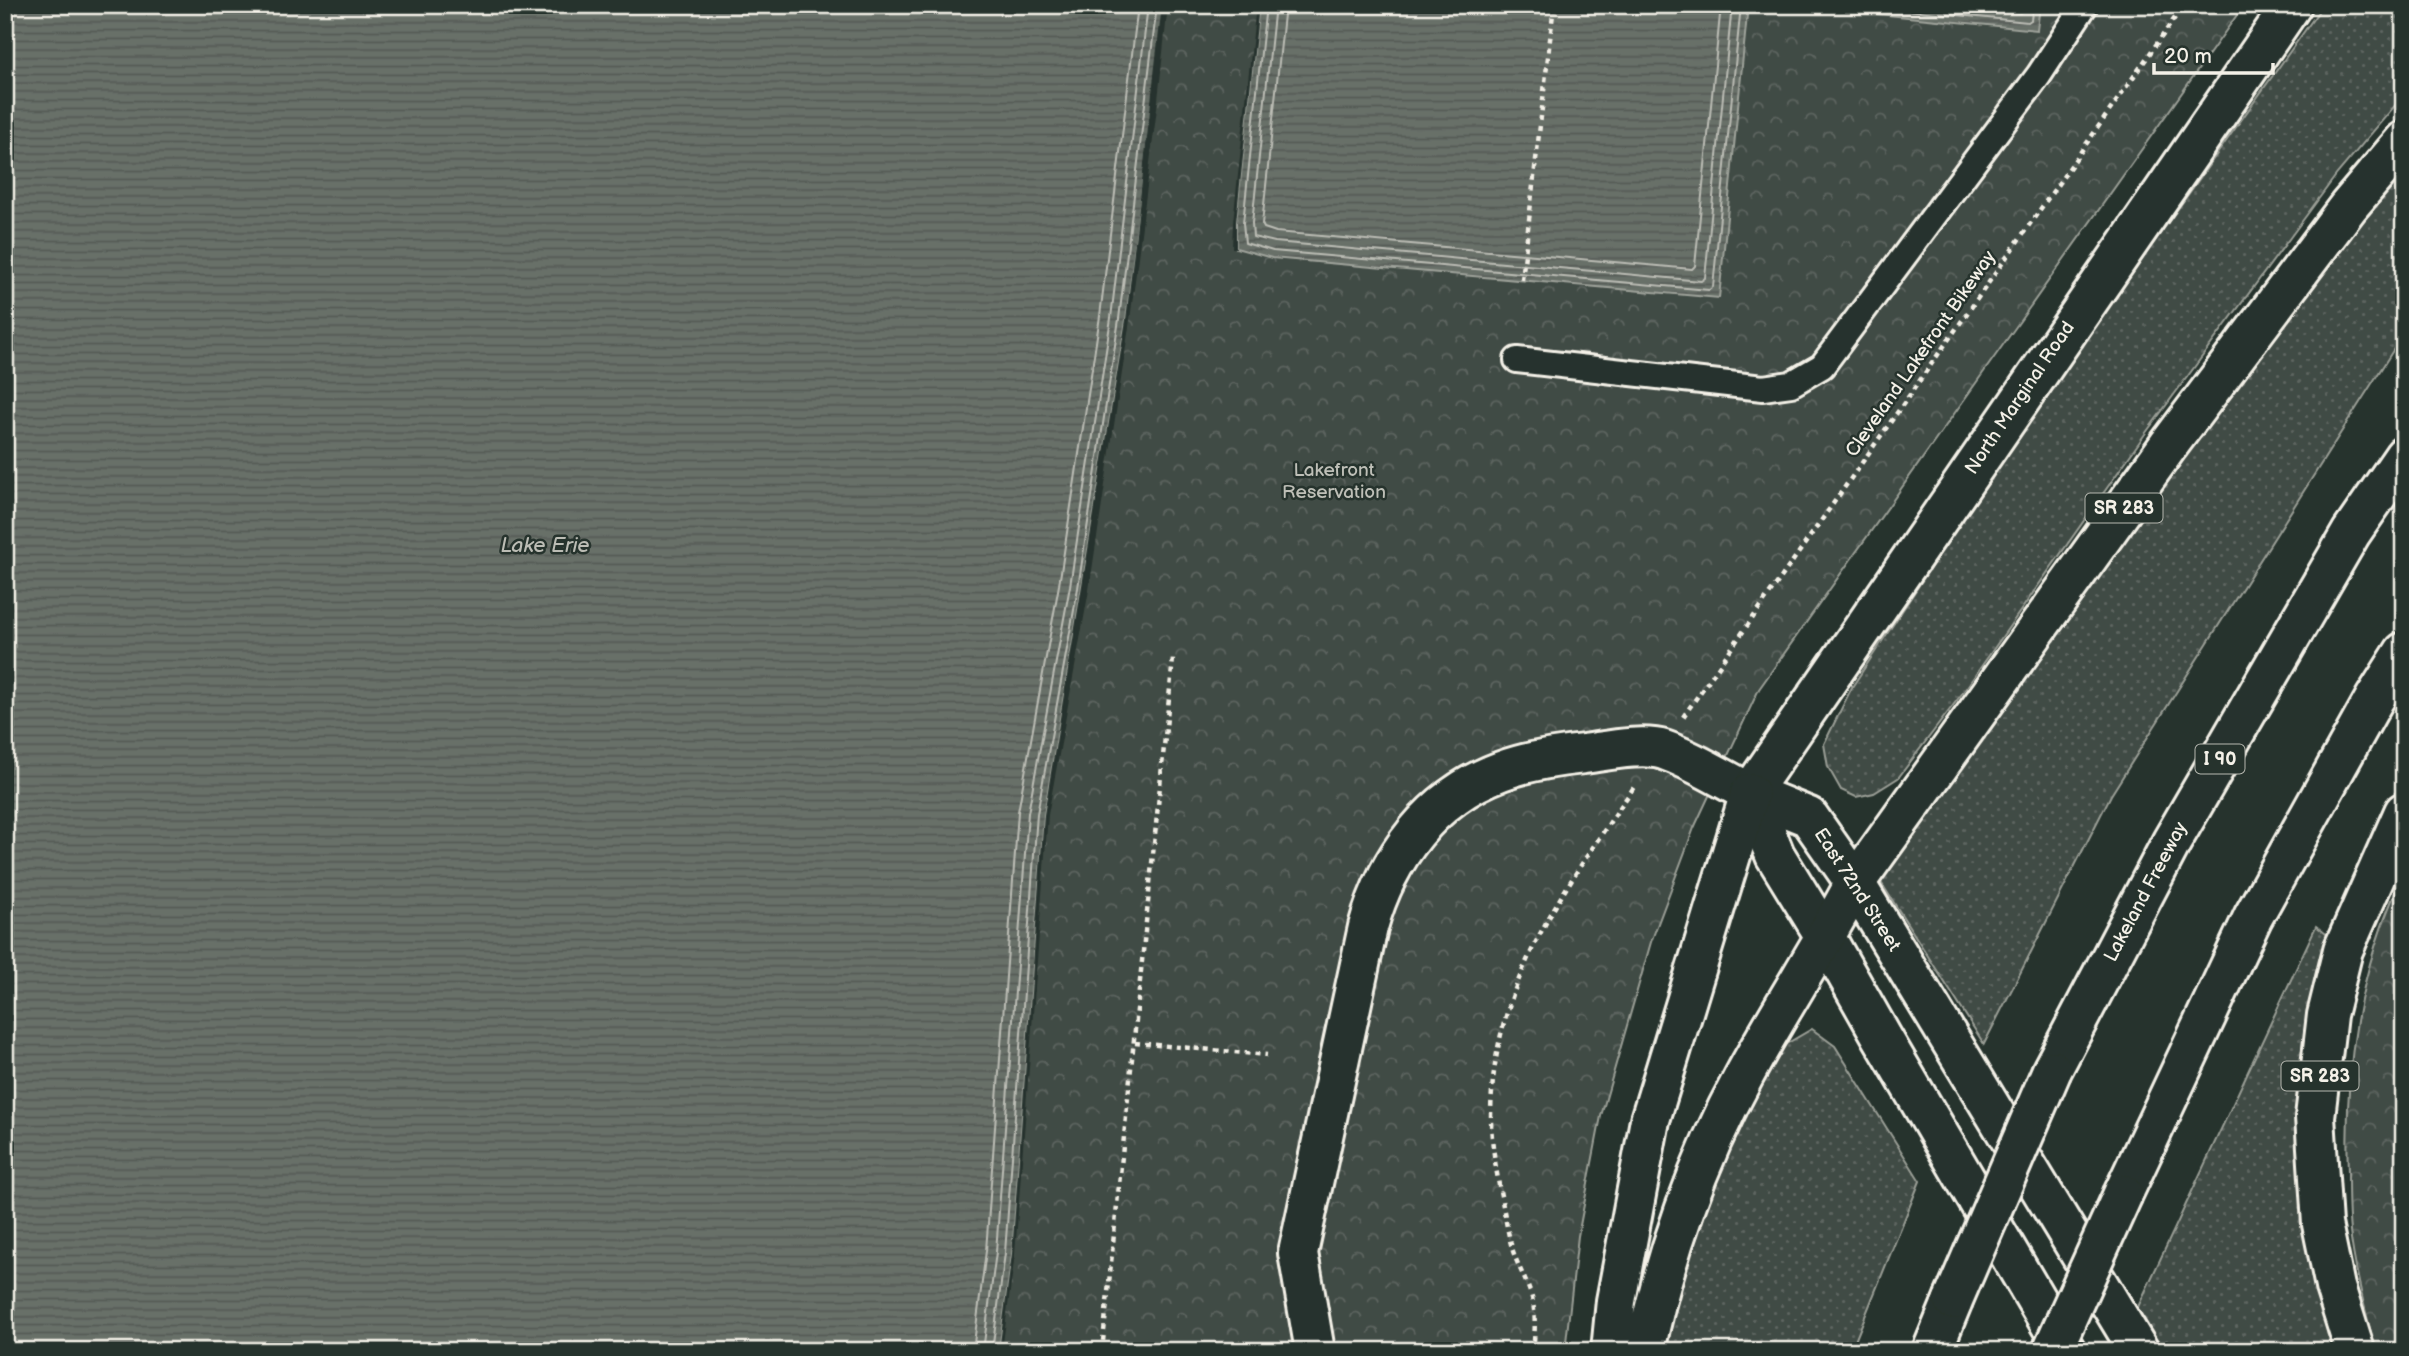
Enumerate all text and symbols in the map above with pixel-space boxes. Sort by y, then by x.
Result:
scale bar [2154,32,2272,76]
text: 20 m [2164,44,2212,69]
street label: Cleveland Lakefront Bikeway [1841,246,2001,462]
street label: North Marginal Road [1960,317,2080,479]
park label: Lakefront Reservation [1282,459,1386,504]
road number: SR 283 [2086,494,2162,522]
water label: Lake Erie [500,533,590,558]
road number: I 90 [2196,744,2244,774]
street label: Lakeland Freeway [2099,818,2193,966]
street label: East 72nd Street [1809,824,1905,956]
road number: SR 283 [2282,1062,2358,1091]

